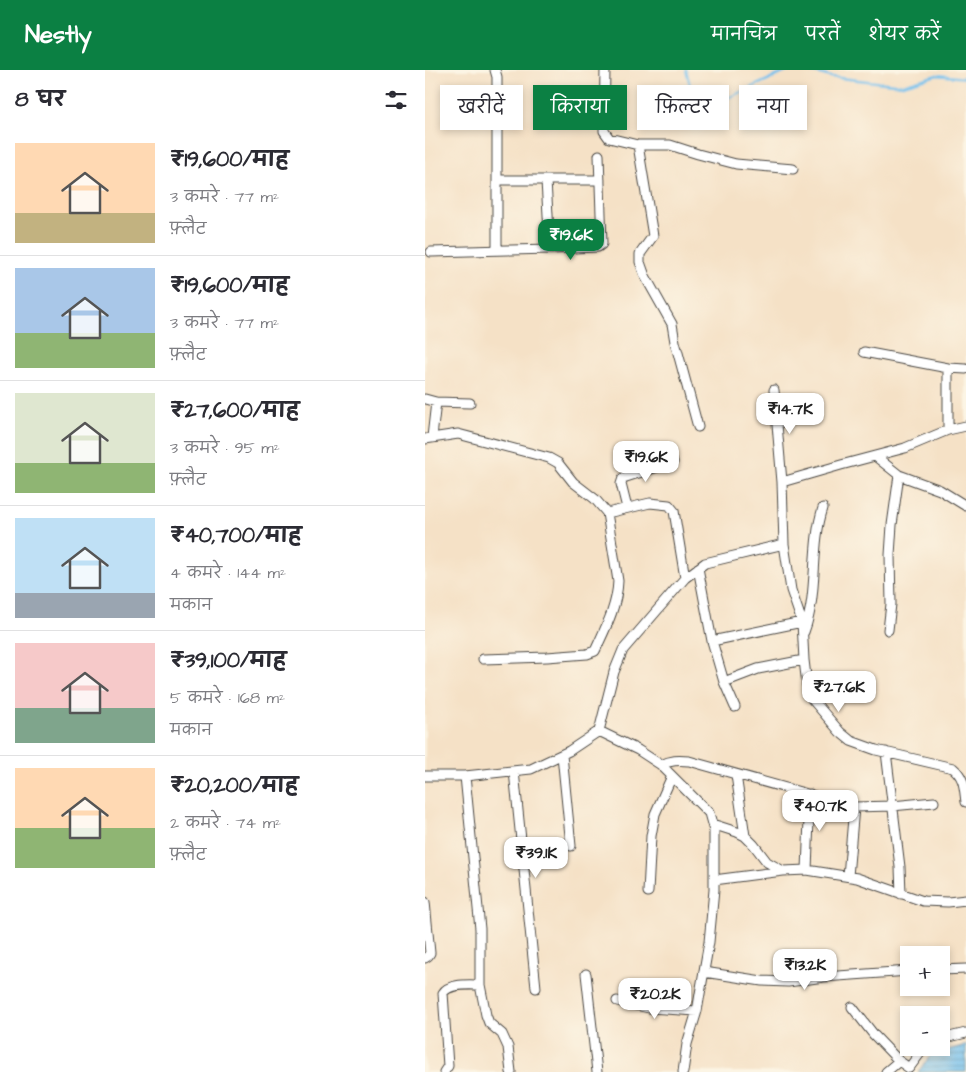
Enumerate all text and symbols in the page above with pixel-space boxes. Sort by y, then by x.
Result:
text: Nestly [25,18,92,52]
text: मानचित्र [711,22,777,47]
text: परतें [805,22,840,47]
text: शेयर करें [868,22,941,47]
text: 8 घर [15,85,65,114]
chip: खरीदें [440,85,523,130]
chip: किराया [533,85,627,130]
chip: फ़िल्टर [637,85,729,130]
chip: नया [739,85,807,130]
icon: filters [382,86,410,114]
text: ₹19,600/माह [170,145,289,174]
icon: home [55,163,115,223]
text: 3 कमरे · 77 m² [170,186,279,208]
text: फ़्लैट [170,218,206,240]
pin: ₹19.6K [530,218,612,261]
text: ₹19.6K [549,224,593,246]
text: ₹19,600/माह [170,271,289,300]
icon: home [55,288,115,348]
text: 3 कमरे · 77 m² [170,312,279,334]
text: फ़्लैट [170,344,206,366]
pin: ₹14.7K [749,392,831,435]
text: ₹27,600/माह [170,396,299,425]
text: ₹14.7K [767,398,813,420]
icon: home [55,413,115,473]
text: 3 कमरे · 95 m² [170,437,280,459]
pin: ₹19.6K [605,440,687,483]
text: ₹19.6K [624,446,668,468]
text: फ़्लैट [170,469,206,491]
text: ₹40,700/माह [170,521,302,550]
icon: home [55,538,115,598]
text: 4 कमरे · 144 m² [170,562,286,584]
text: मकान [170,594,212,616]
text: ₹39,100/माह [170,646,286,675]
icon: home [55,663,115,723]
pin: ₹27.6K [798,670,880,713]
text: ₹27.6K [813,676,865,698]
text: 5 कमरे · 168 m² [170,687,285,709]
text: मकान [170,719,212,741]
text: ₹20,200/माह [170,771,298,800]
icon: home [55,788,115,848]
pin: ₹40.7K [779,790,861,832]
text: ₹40.7K [793,795,847,817]
text: 2 कमरे · 74 m² [170,812,281,834]
pin: ₹39.1K [495,836,577,879]
text: ₹39.1K [515,842,557,864]
text: फ़्लैट [170,844,206,866]
map controls [900,946,950,1056]
button: + [900,946,950,996]
pin: ₹13.2K [764,948,846,991]
text: ₹13.2K [784,954,826,976]
pin: ₹20.2K [614,978,696,1020]
text: ₹20.2K [629,983,681,1005]
button: − [900,1006,950,1056]

